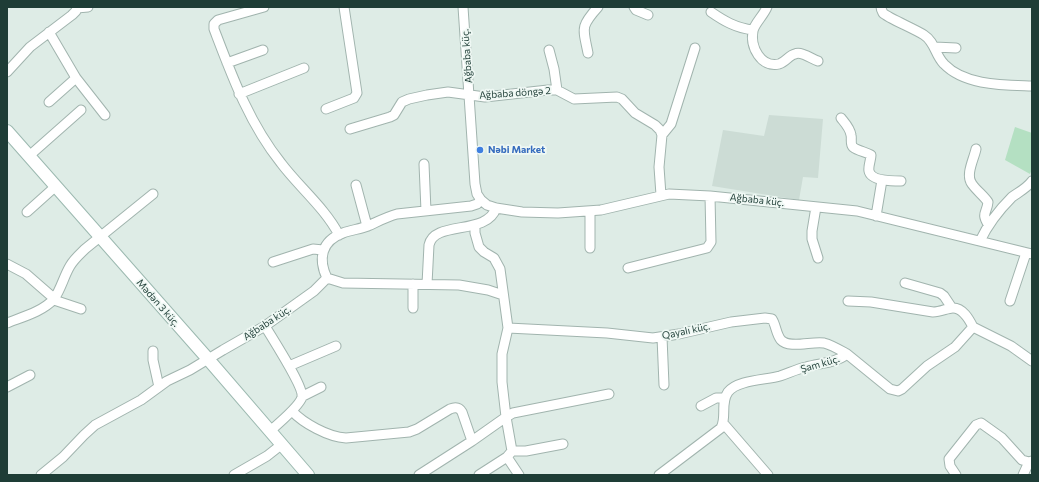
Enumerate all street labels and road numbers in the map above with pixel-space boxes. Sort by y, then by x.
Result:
street label: Ağbaba küç. [459,28,475,84]
street label: Ağbaba döngə 2 [479,85,551,101]
street label: Ağbaba küç. [729,191,785,209]
street label: Mədən 3 küç. [134,277,182,329]
street label: Ağbaba küç. [241,303,293,343]
street label: Qayalı küç. [661,320,711,342]
street label: Şam küç. [799,353,841,375]

